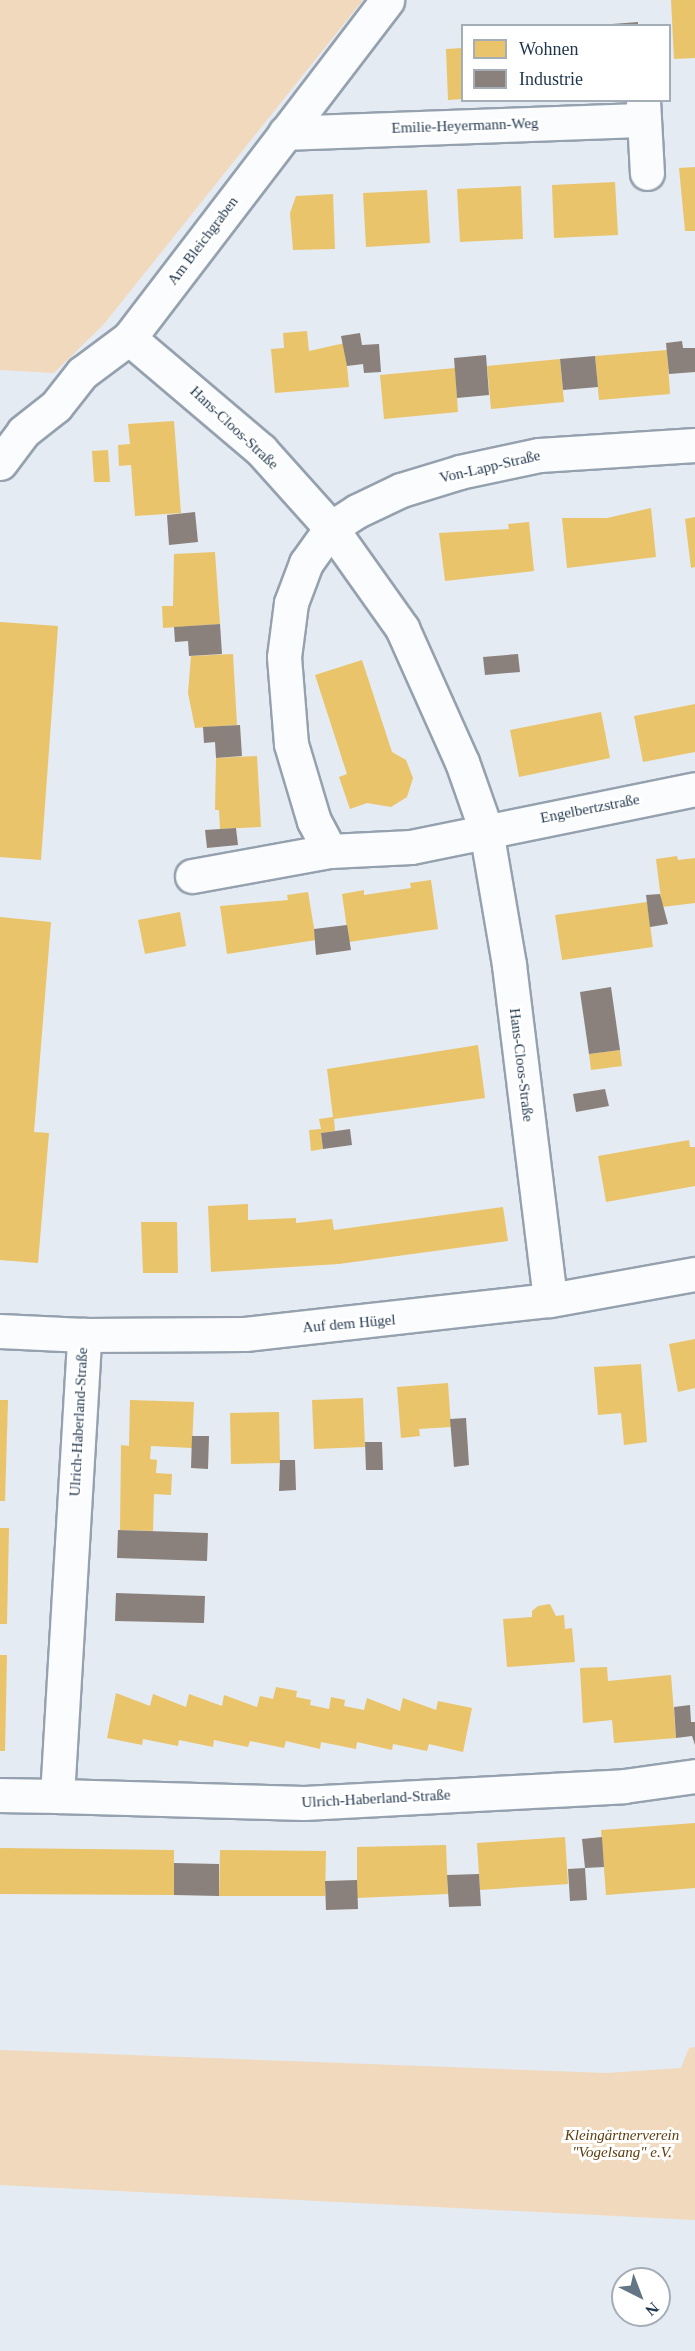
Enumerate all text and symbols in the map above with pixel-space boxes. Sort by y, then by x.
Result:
legend [461,24,671,102]
text: Wohnen [519,39,579,59]
text: Industrie [519,69,583,89]
street label: Emilie-Heyermann-Weg [391,114,539,138]
street label: Am Bleichgraben [164,193,242,289]
street label: Hans-Cloos-Straße [186,382,282,474]
street label: Von-Lapp-Straße [438,447,542,487]
street label: Engelbertzstraße [539,791,641,827]
street label: Hans-Cloos-Straße [505,1007,537,1123]
street label: Auf dem Hügel [302,1311,396,1337]
street label: Ulrich-Haberland-Straße [66,1347,92,1497]
street label: Ulrich-Haberland-Straße [301,1786,451,1812]
park label: Kleingärtnerverein "Vogelsang" e.V. [565,2126,679,2161]
north arrow [611,2267,671,2327]
text: N [642,2299,662,2319]

